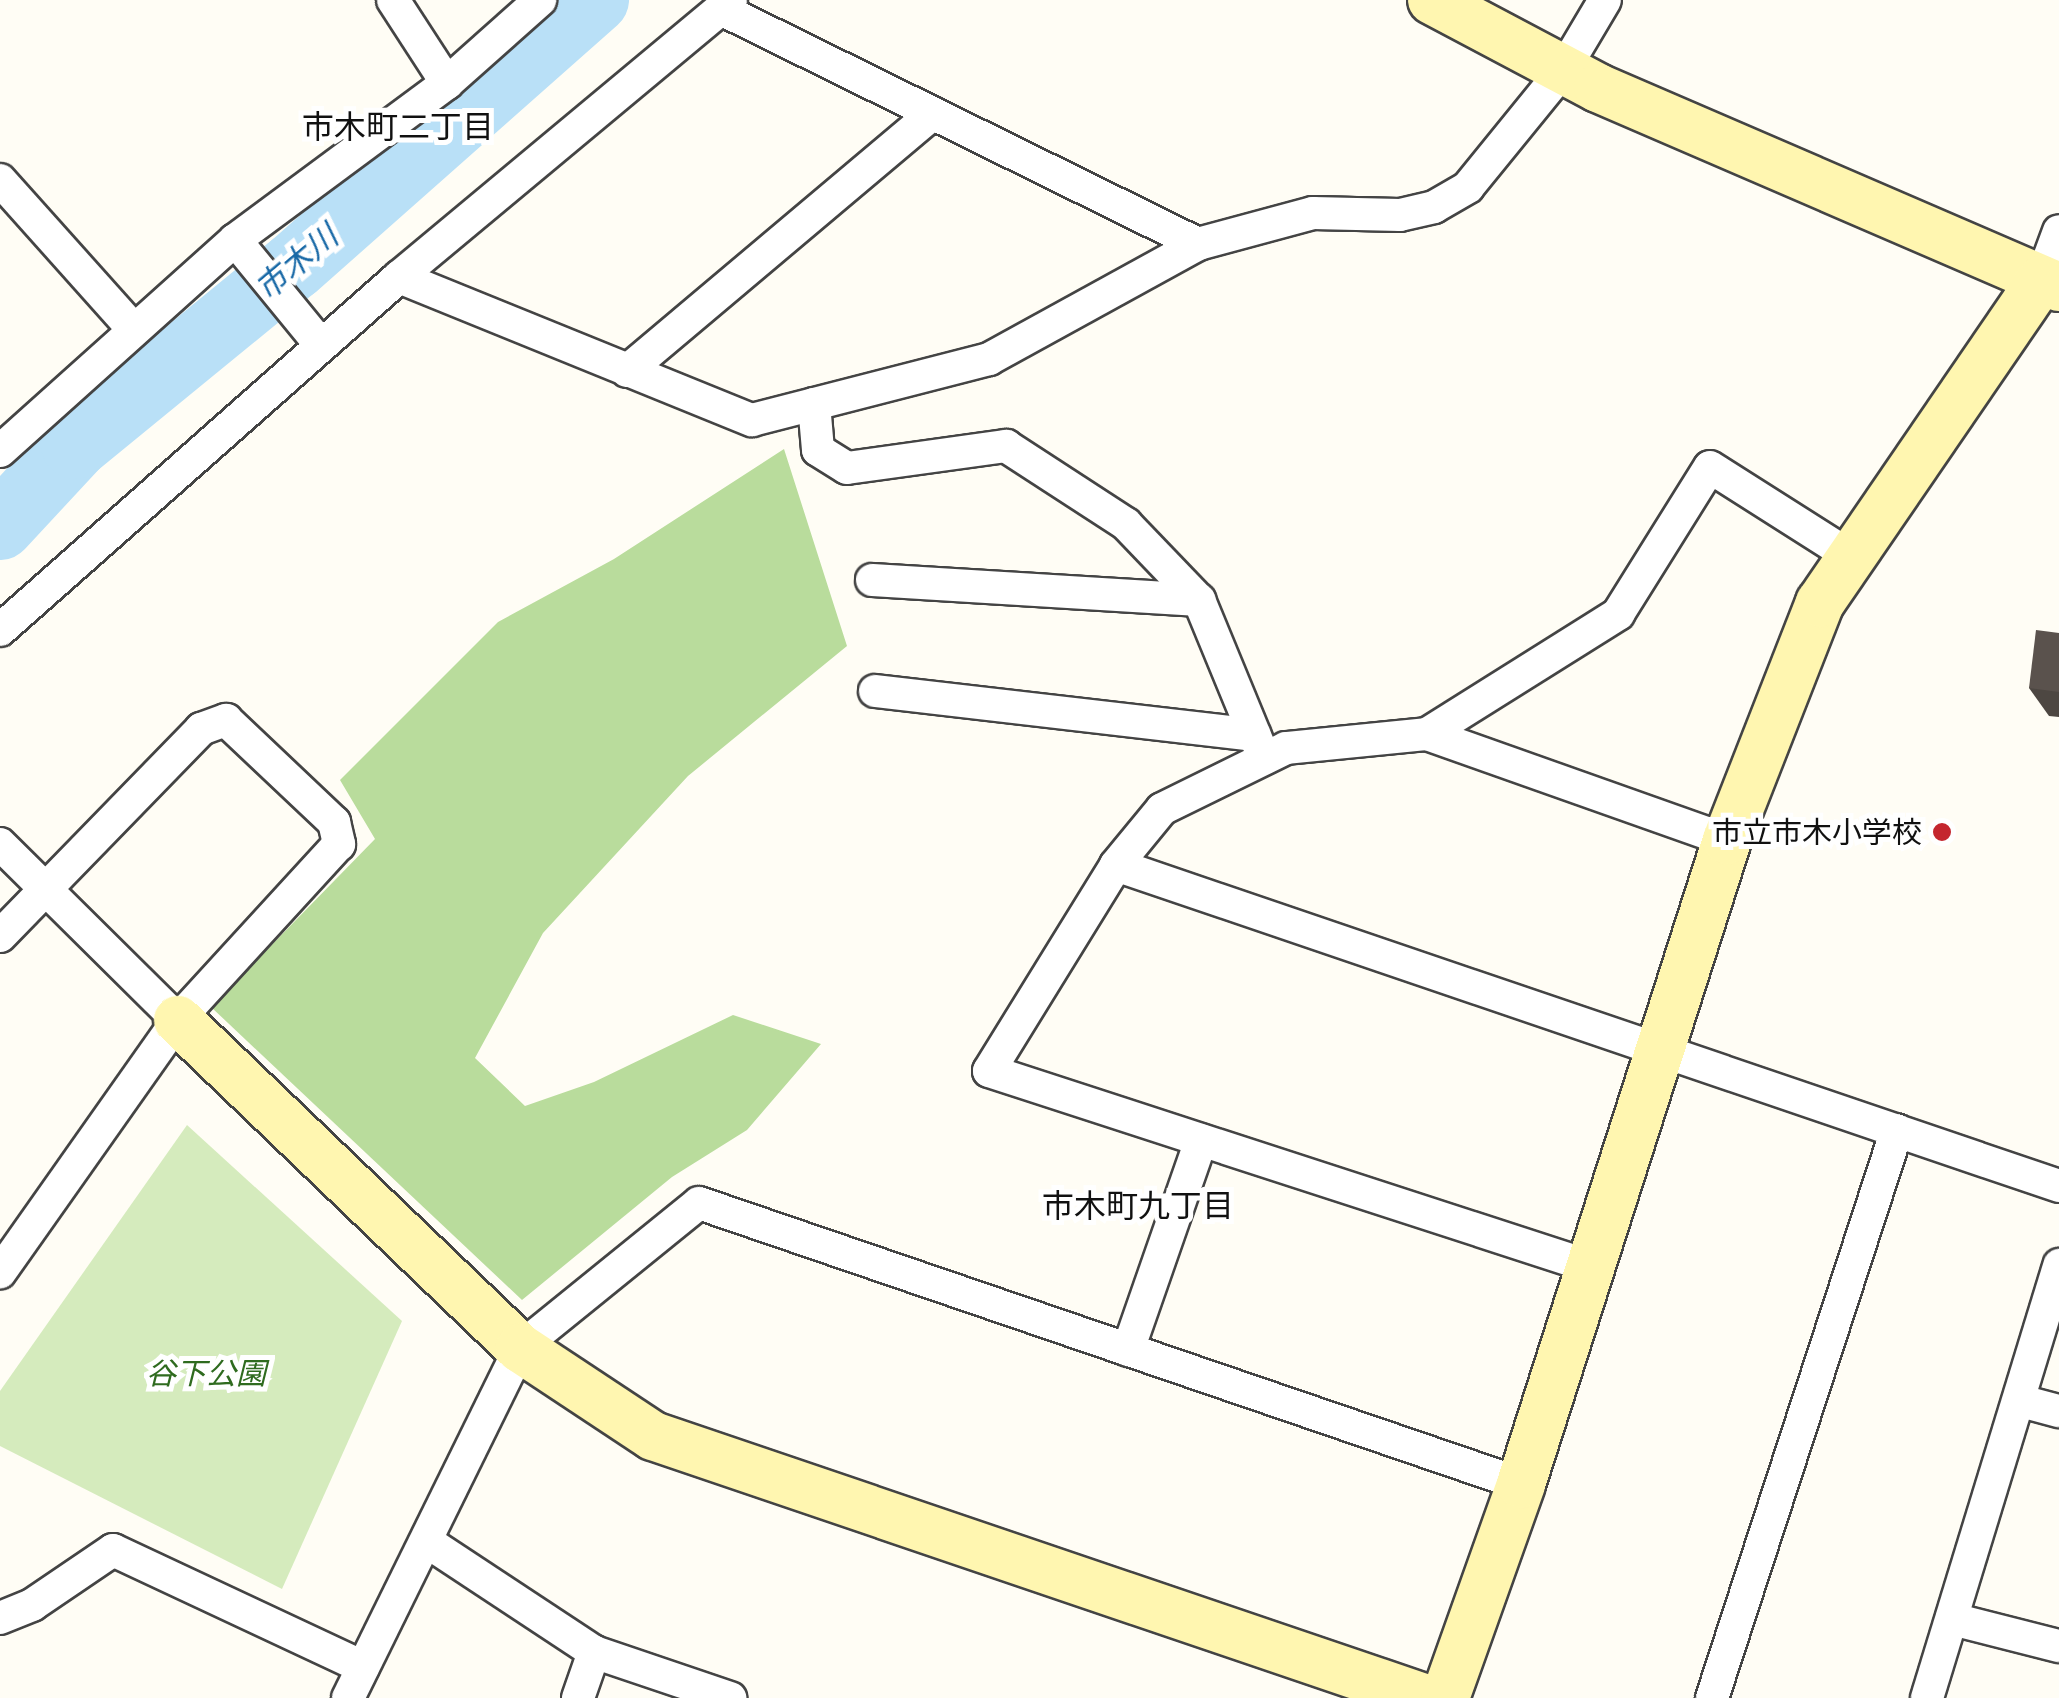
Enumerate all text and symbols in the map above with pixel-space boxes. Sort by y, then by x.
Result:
district label: 市木町二丁目 [302,107,494,145]
water label: 市木川 [247,216,345,308]
place label: 市立市木小学校 [1712,814,1922,850]
marker: 市立市木小学校 [1931,821,1953,843]
district label: 市木町九丁目 [1042,1186,1234,1224]
park label: 谷下公園 [146,1355,266,1391]

